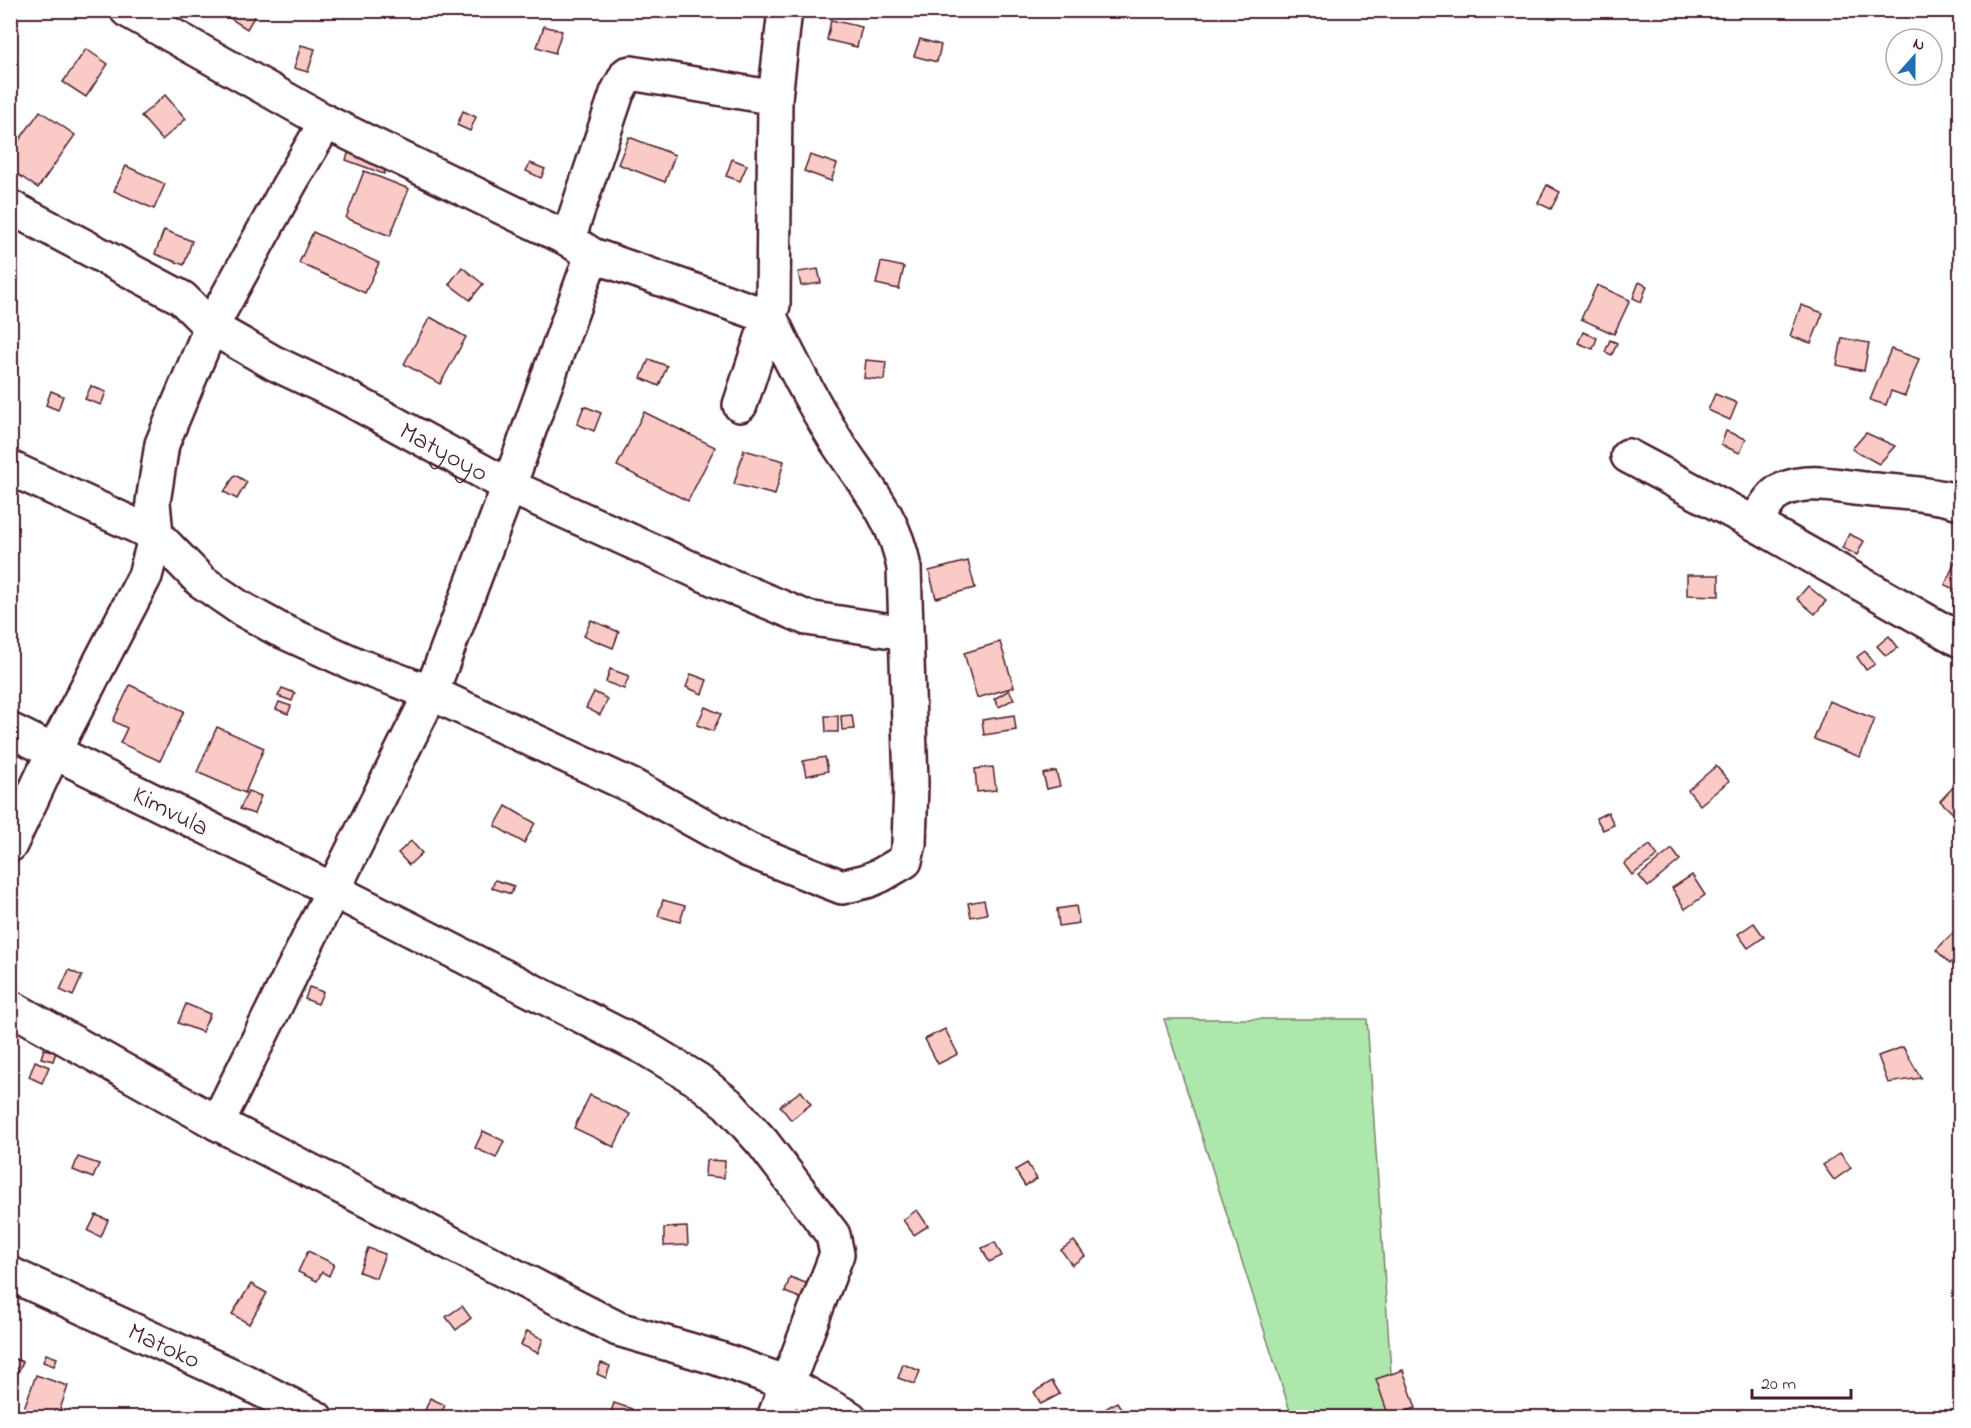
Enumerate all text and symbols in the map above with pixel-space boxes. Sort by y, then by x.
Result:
north arrow [1884,27,1944,87]
text: N [1909,32,1928,58]
street label: Matyoyo [392,414,494,493]
street label: Kimvula [125,778,215,848]
street label: Matoko [121,1314,206,1381]
scale bar [1752,1362,1851,1400]
text: 20 m [1761,1372,1796,1398]

